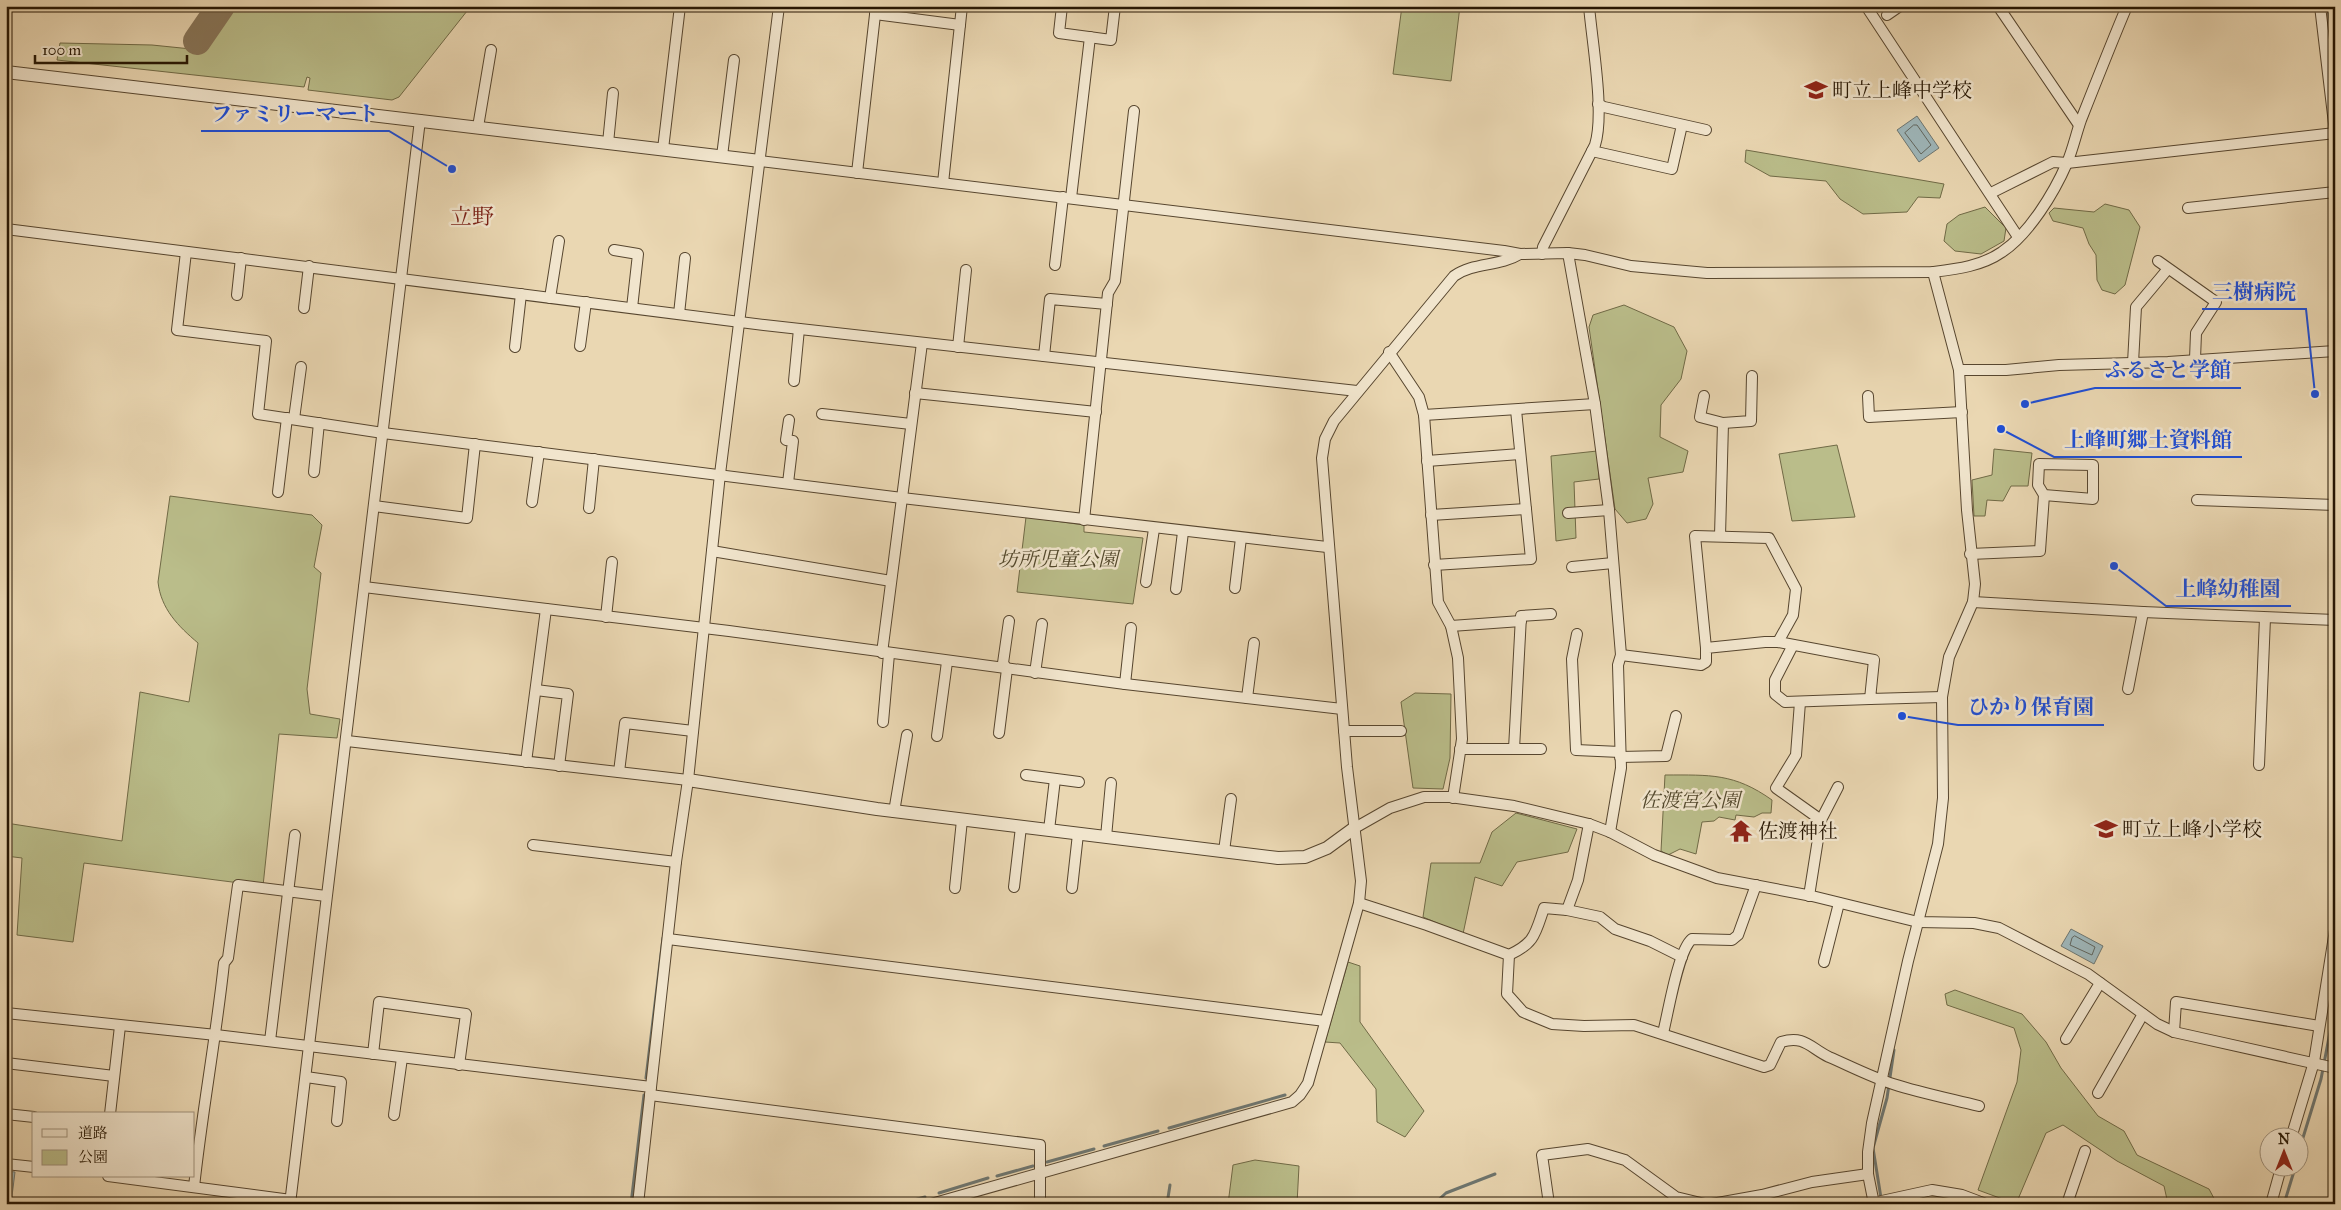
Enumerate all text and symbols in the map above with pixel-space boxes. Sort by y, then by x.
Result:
scale bar [35,32,188,64]
text: 100 m [42,41,82,59]
school or university icon: 町立上峰中学校 [1803,77,1829,103]
place label: 町立上峰中学校 [1832,78,1972,102]
callout: ファミリーマート [201,95,389,131]
text: ファミリーマート [211,101,379,127]
district label: 立野 [450,203,494,230]
callout: 三樹病院 [2202,273,2306,309]
text: 三樹病院 [2212,279,2296,305]
callout: ふるさと学館 [2095,352,2241,388]
text: ふるさと学館 [2105,357,2231,383]
callout: 上峰町郷土資料館 [2054,421,2242,457]
text: 上峰町郷土資料館 [2064,427,2232,453]
park label: 坊所児童公園 [998,547,1121,571]
callout: 上峰幼稚園 [2166,570,2291,606]
text: 上峰幼稚園 [2176,576,2281,602]
callout: ひかり保育園 [1958,689,2104,725]
text: ひかり保育園 [1968,694,2094,720]
park label: 佐渡宮公園 [1640,788,1743,812]
school or university icon: 町立上峰小学校 [2093,816,2119,842]
place label: 町立上峰小学校 [2122,817,2262,841]
temple icon: 佐渡神社 [1728,818,1754,844]
place label: 佐渡神社 [1758,819,1838,843]
legend [32,1112,195,1178]
text: 道路 [78,1124,108,1142]
north arrow [2258,1128,2308,1178]
text: N [2278,1131,2290,1148]
text: 公園 [78,1148,108,1166]

